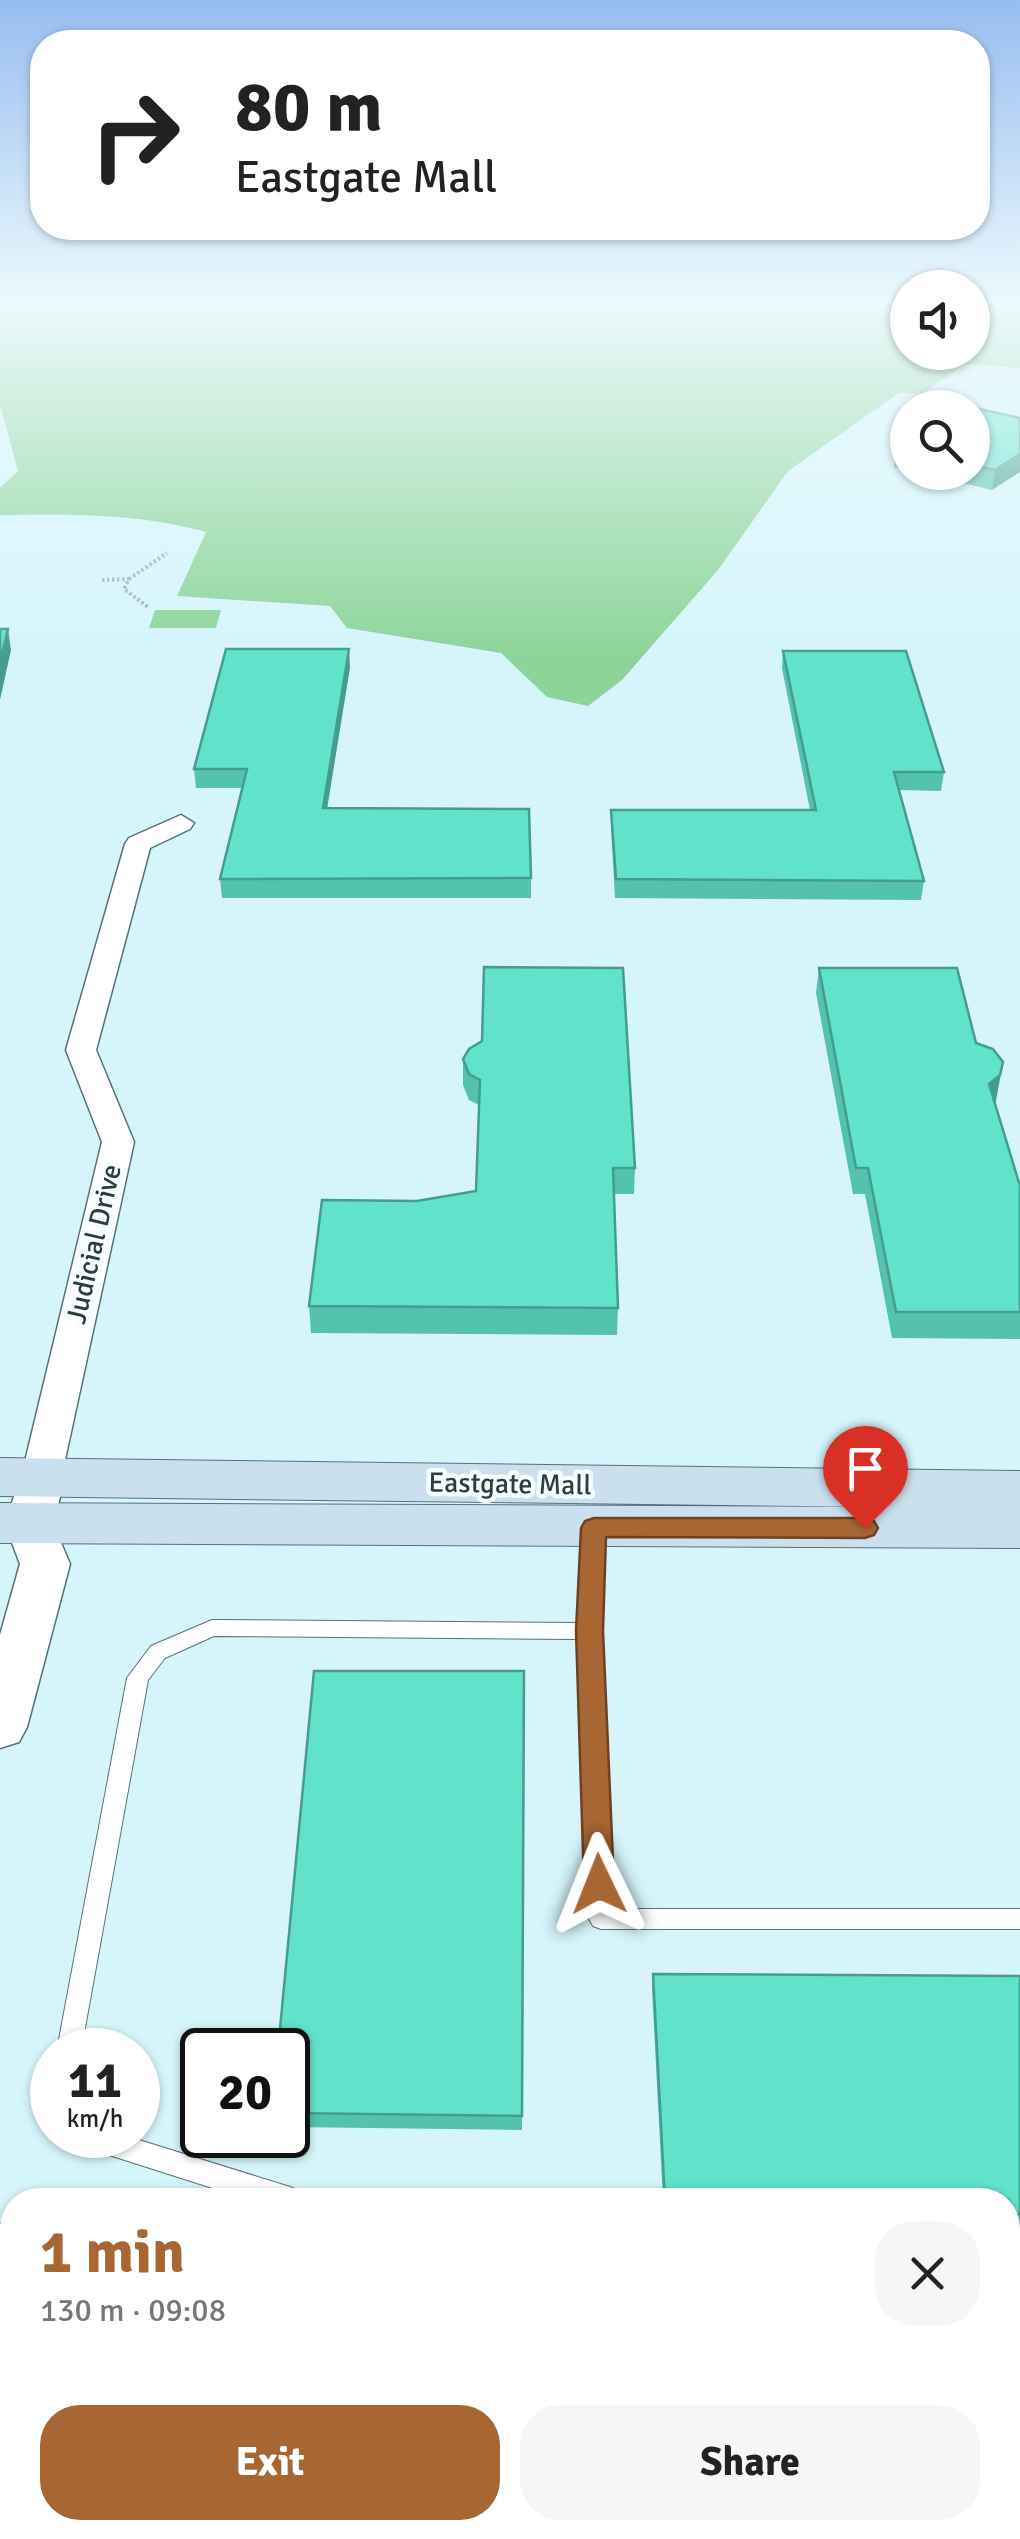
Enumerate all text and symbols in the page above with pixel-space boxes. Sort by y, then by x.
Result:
text: 80 m [235,64,383,150]
icon: right [70,70,200,200]
text: Eastgate Mall [235,150,497,205]
map controls [890,270,990,490]
button: sound [890,270,990,370]
button: search [890,390,990,490]
street label: Judicial Drive [59,1161,129,1327]
pin [823,1426,908,1529]
icon: arrive [838,1441,893,1496]
street label: Eastgate Mall [428,1466,592,1502]
position arrow [547,1832,651,1936]
speed limit sign: 20 [180,2028,310,2158]
text: 11 [68,2050,122,2112]
text: km/h [67,2103,123,2134]
text: 1 min [40,2216,185,2290]
button: close [875,2221,980,2326]
text: 130 m · 09:08 [40,2291,226,2330]
button: Exit [40,2405,500,2520]
button: Share [520,2405,980,2520]

